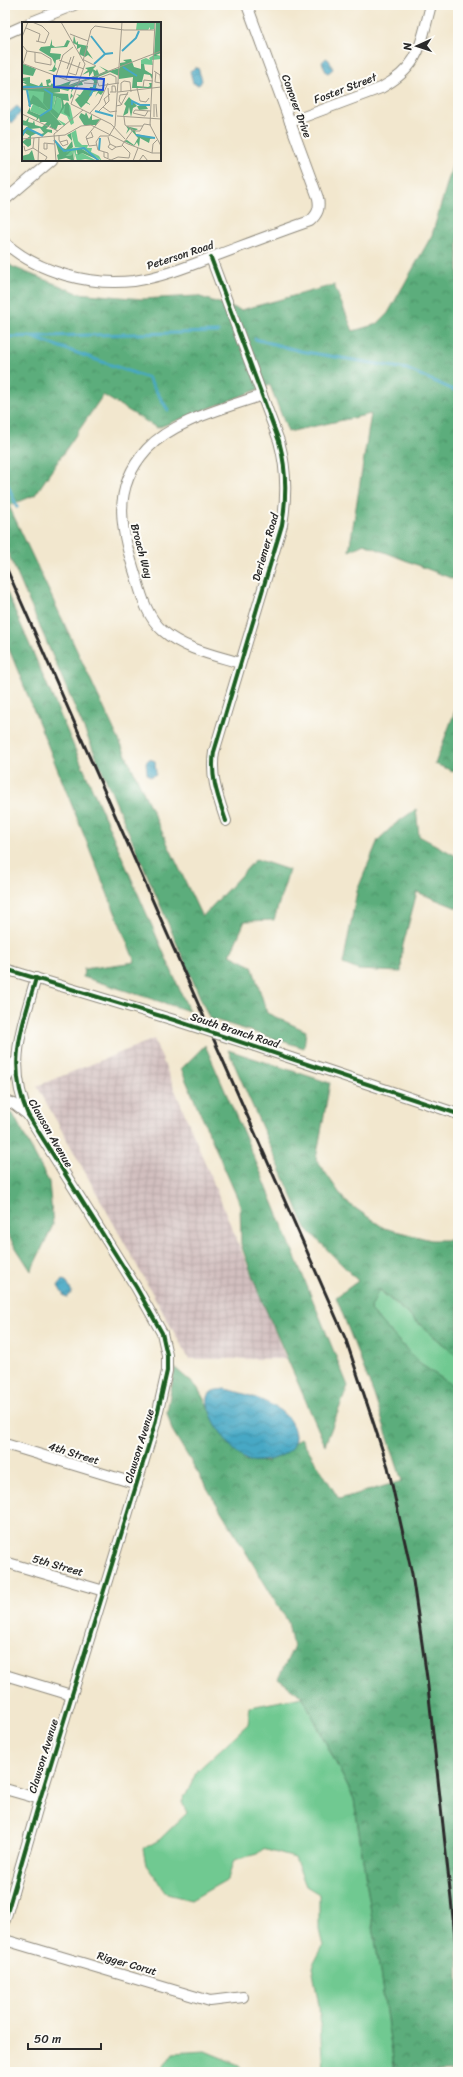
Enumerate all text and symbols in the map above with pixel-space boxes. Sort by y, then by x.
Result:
inset map [22,22,161,161]
north arrow [397,26,437,66]
text: N [398,42,417,52]
street label: Foster Street [311,68,380,109]
street label: Conover Drive [276,72,317,141]
street label: Peterson Road [144,235,217,275]
street label: Deriemer Road [247,510,285,583]
street label: Broach Way [125,521,158,581]
street label: South Branch Road [188,1007,283,1054]
street label: Clawson Avenue [23,1095,78,1172]
street label: Clawson Avenue [119,1406,160,1486]
street label: 4th Street [46,1437,102,1470]
street label: 5th Street [30,1549,86,1582]
street label: Clawson Avenue [23,1716,64,1796]
street label: Rigger Corut [95,1946,159,1981]
scale bar [28,2025,101,2051]
text: 50 m [34,2028,61,2050]

